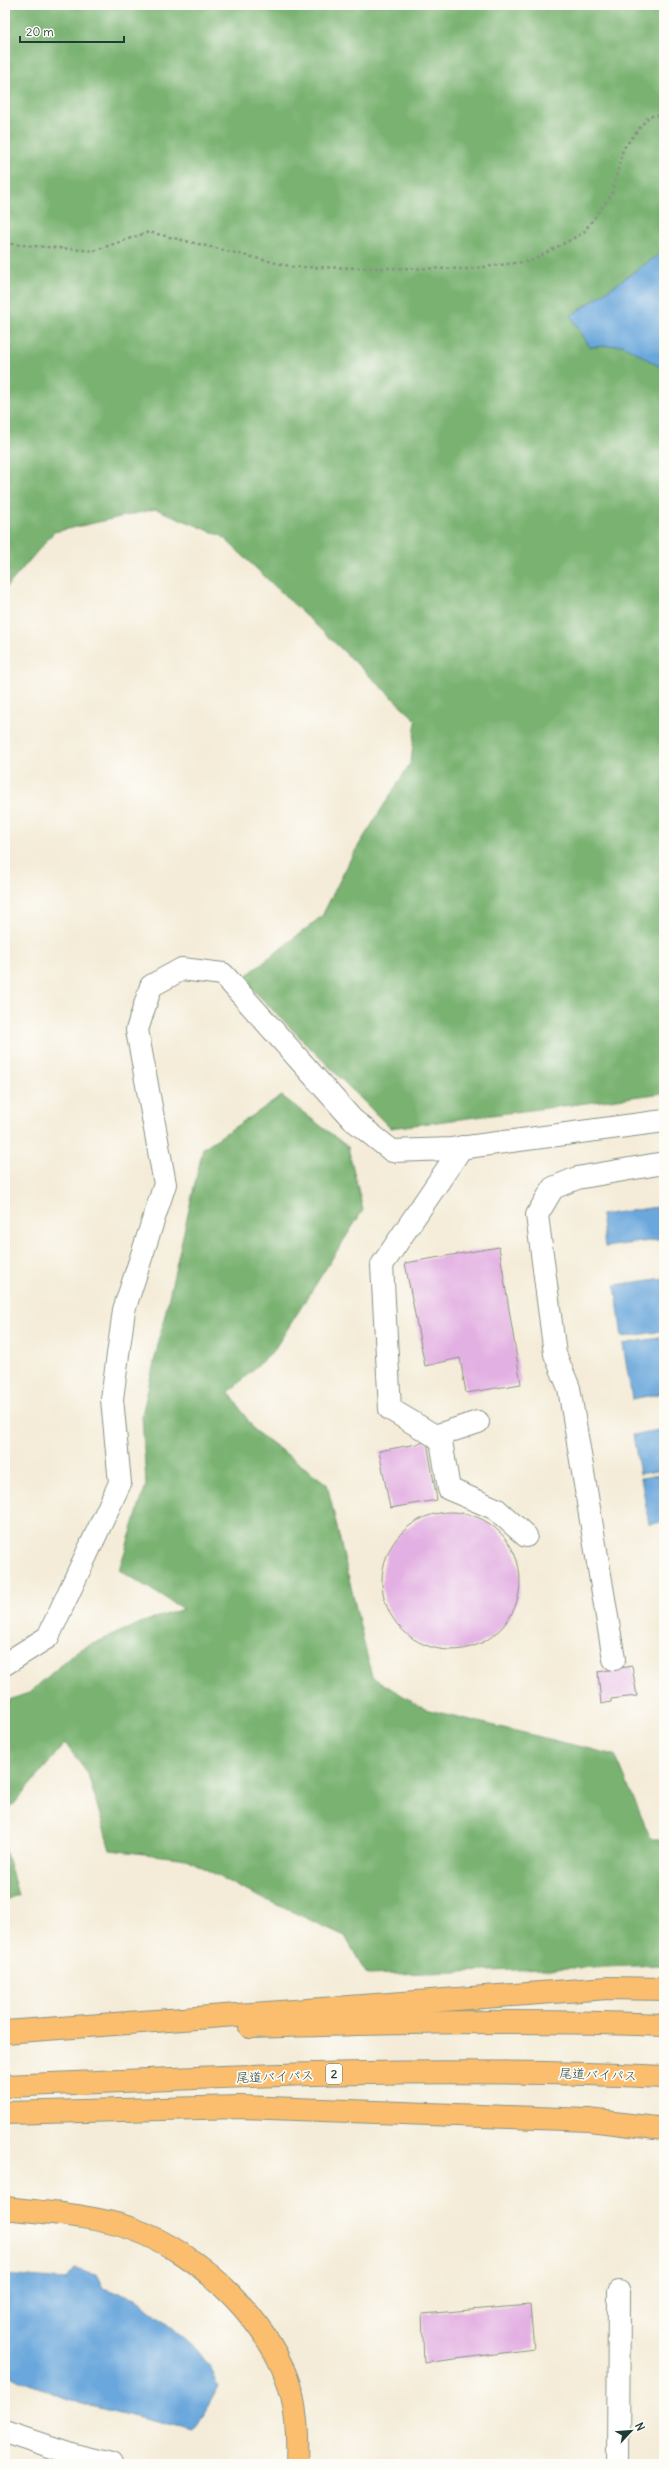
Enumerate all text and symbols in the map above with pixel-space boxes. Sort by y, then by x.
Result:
scale bar [20,18,124,44]
text: 20 m [26,24,54,39]
road number: 2 [326,2064,342,2084]
street label: 尾道バイパス [559,2065,637,2084]
street label: 尾道バイパス [236,2067,314,2086]
north arrow [611,2411,651,2451]
text: N [632,2420,648,2433]

